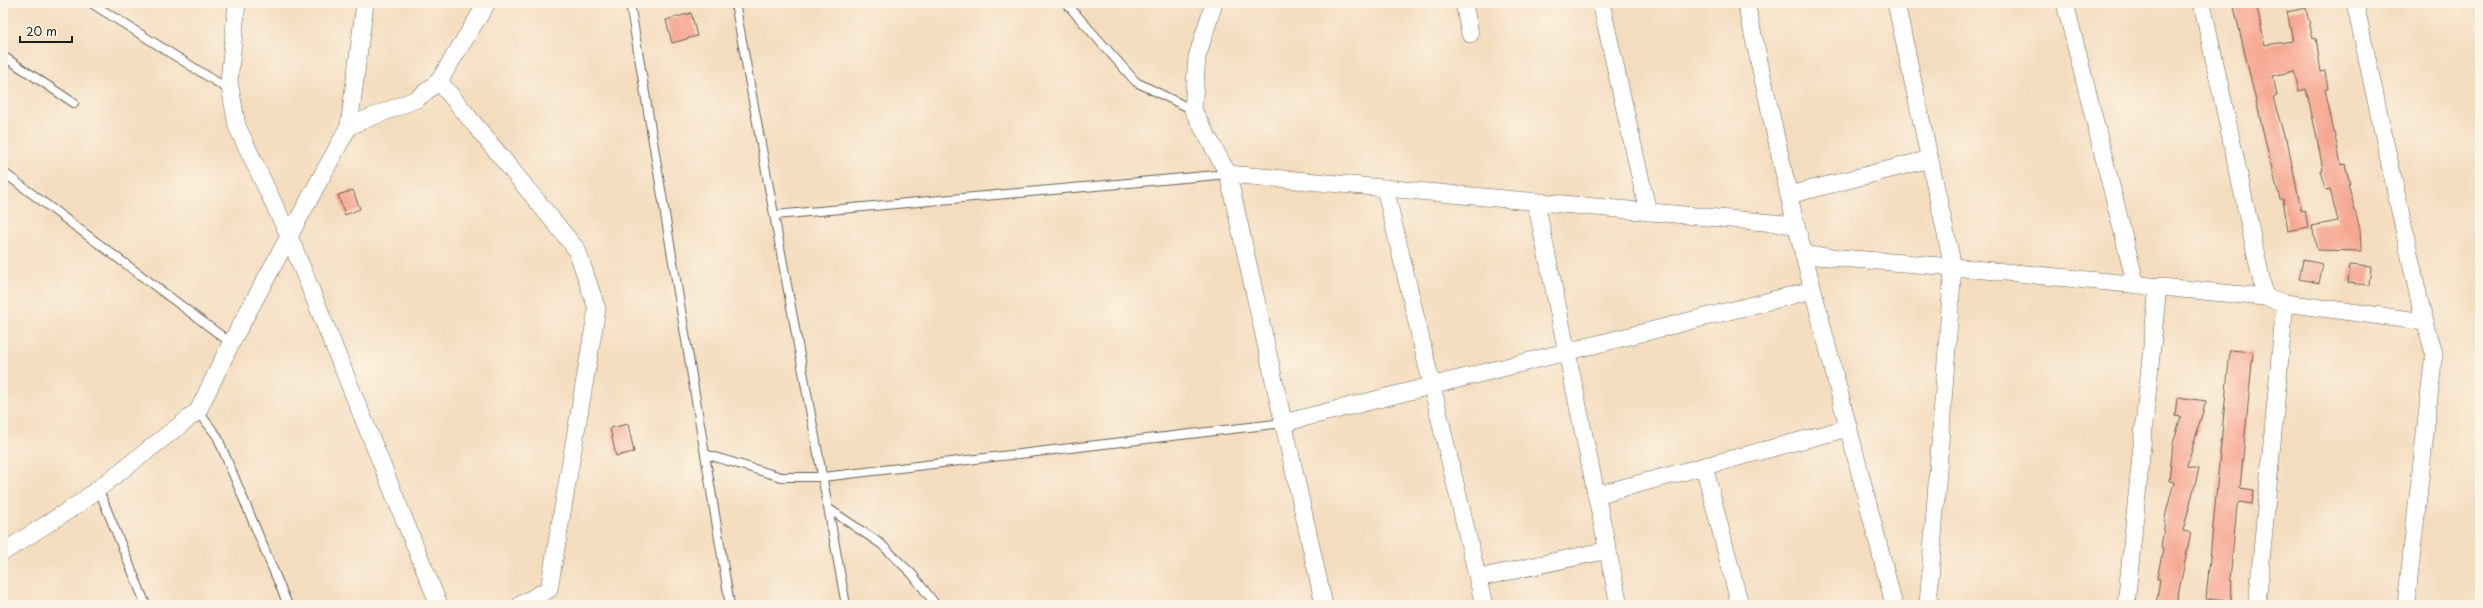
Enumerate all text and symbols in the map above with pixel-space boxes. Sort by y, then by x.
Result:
scale bar [20,18,72,44]
text: 20 m [26,22,57,40]

